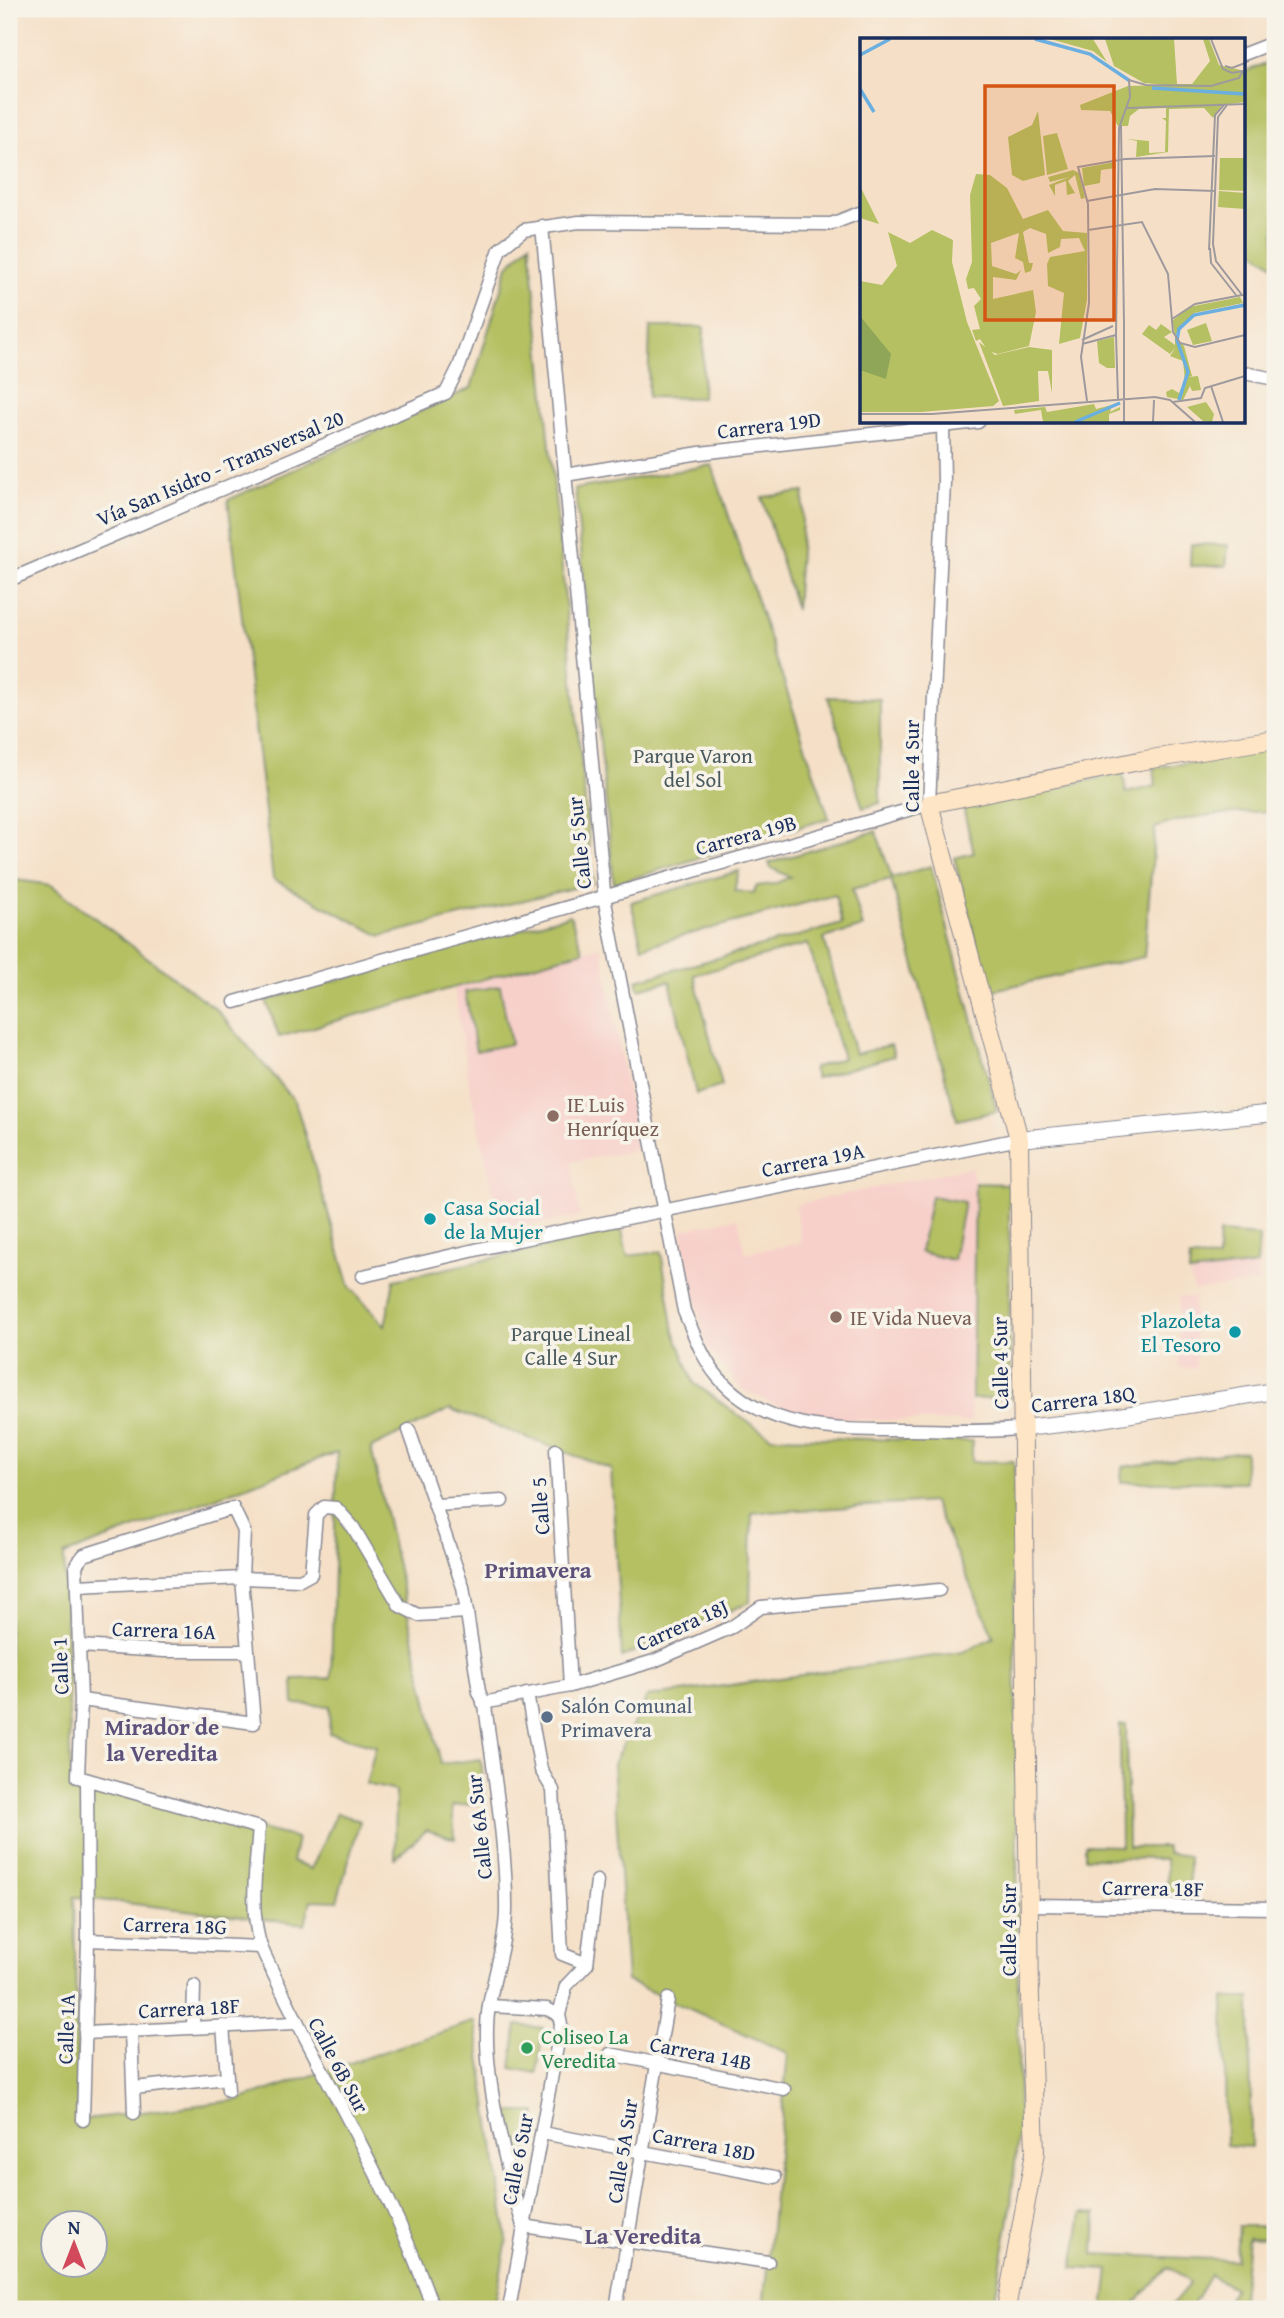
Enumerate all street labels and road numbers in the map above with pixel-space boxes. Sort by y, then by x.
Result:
street label: Vía San Isidro - Transversal 20 [92,402,348,534]
street label: Carrera 19D [715,403,823,447]
street label: Calle 4 Sur [896,719,927,812]
street label: Calle 5 Sur [559,795,599,891]
street label: Carrera 19B [692,807,800,863]
street label: Carrera 19A [759,1135,867,1185]
street label: Calle 4 Sur [984,1316,1016,1410]
street label: Carrera 18Q [1029,1377,1138,1421]
street label: Calle 5 [523,1476,557,1536]
street label: Carrera 18J [631,1591,733,1659]
street label: Carrera 16A [111,1613,217,1647]
street label: Calle 1 [44,1637,76,1695]
street label: Calle 6A Sur [458,1773,500,1881]
street label: Carrera 18F [1102,1872,1204,1904]
street label: Calle 4 Sur [993,1883,1024,1976]
street label: Carrera 18G [123,1908,227,1942]
street label: Carrera 18F [137,1990,241,2026]
street label: Calle 1A [49,1993,83,2065]
street label: Calle 6B Sur [301,2012,377,2119]
street label: Carrera 14B [647,2028,755,2078]
street label: Calle 5A Sur [598,2096,646,2205]
street label: Calle 6 Sur [493,2110,541,2207]
street label: Carrera 18D [650,2119,758,2169]

